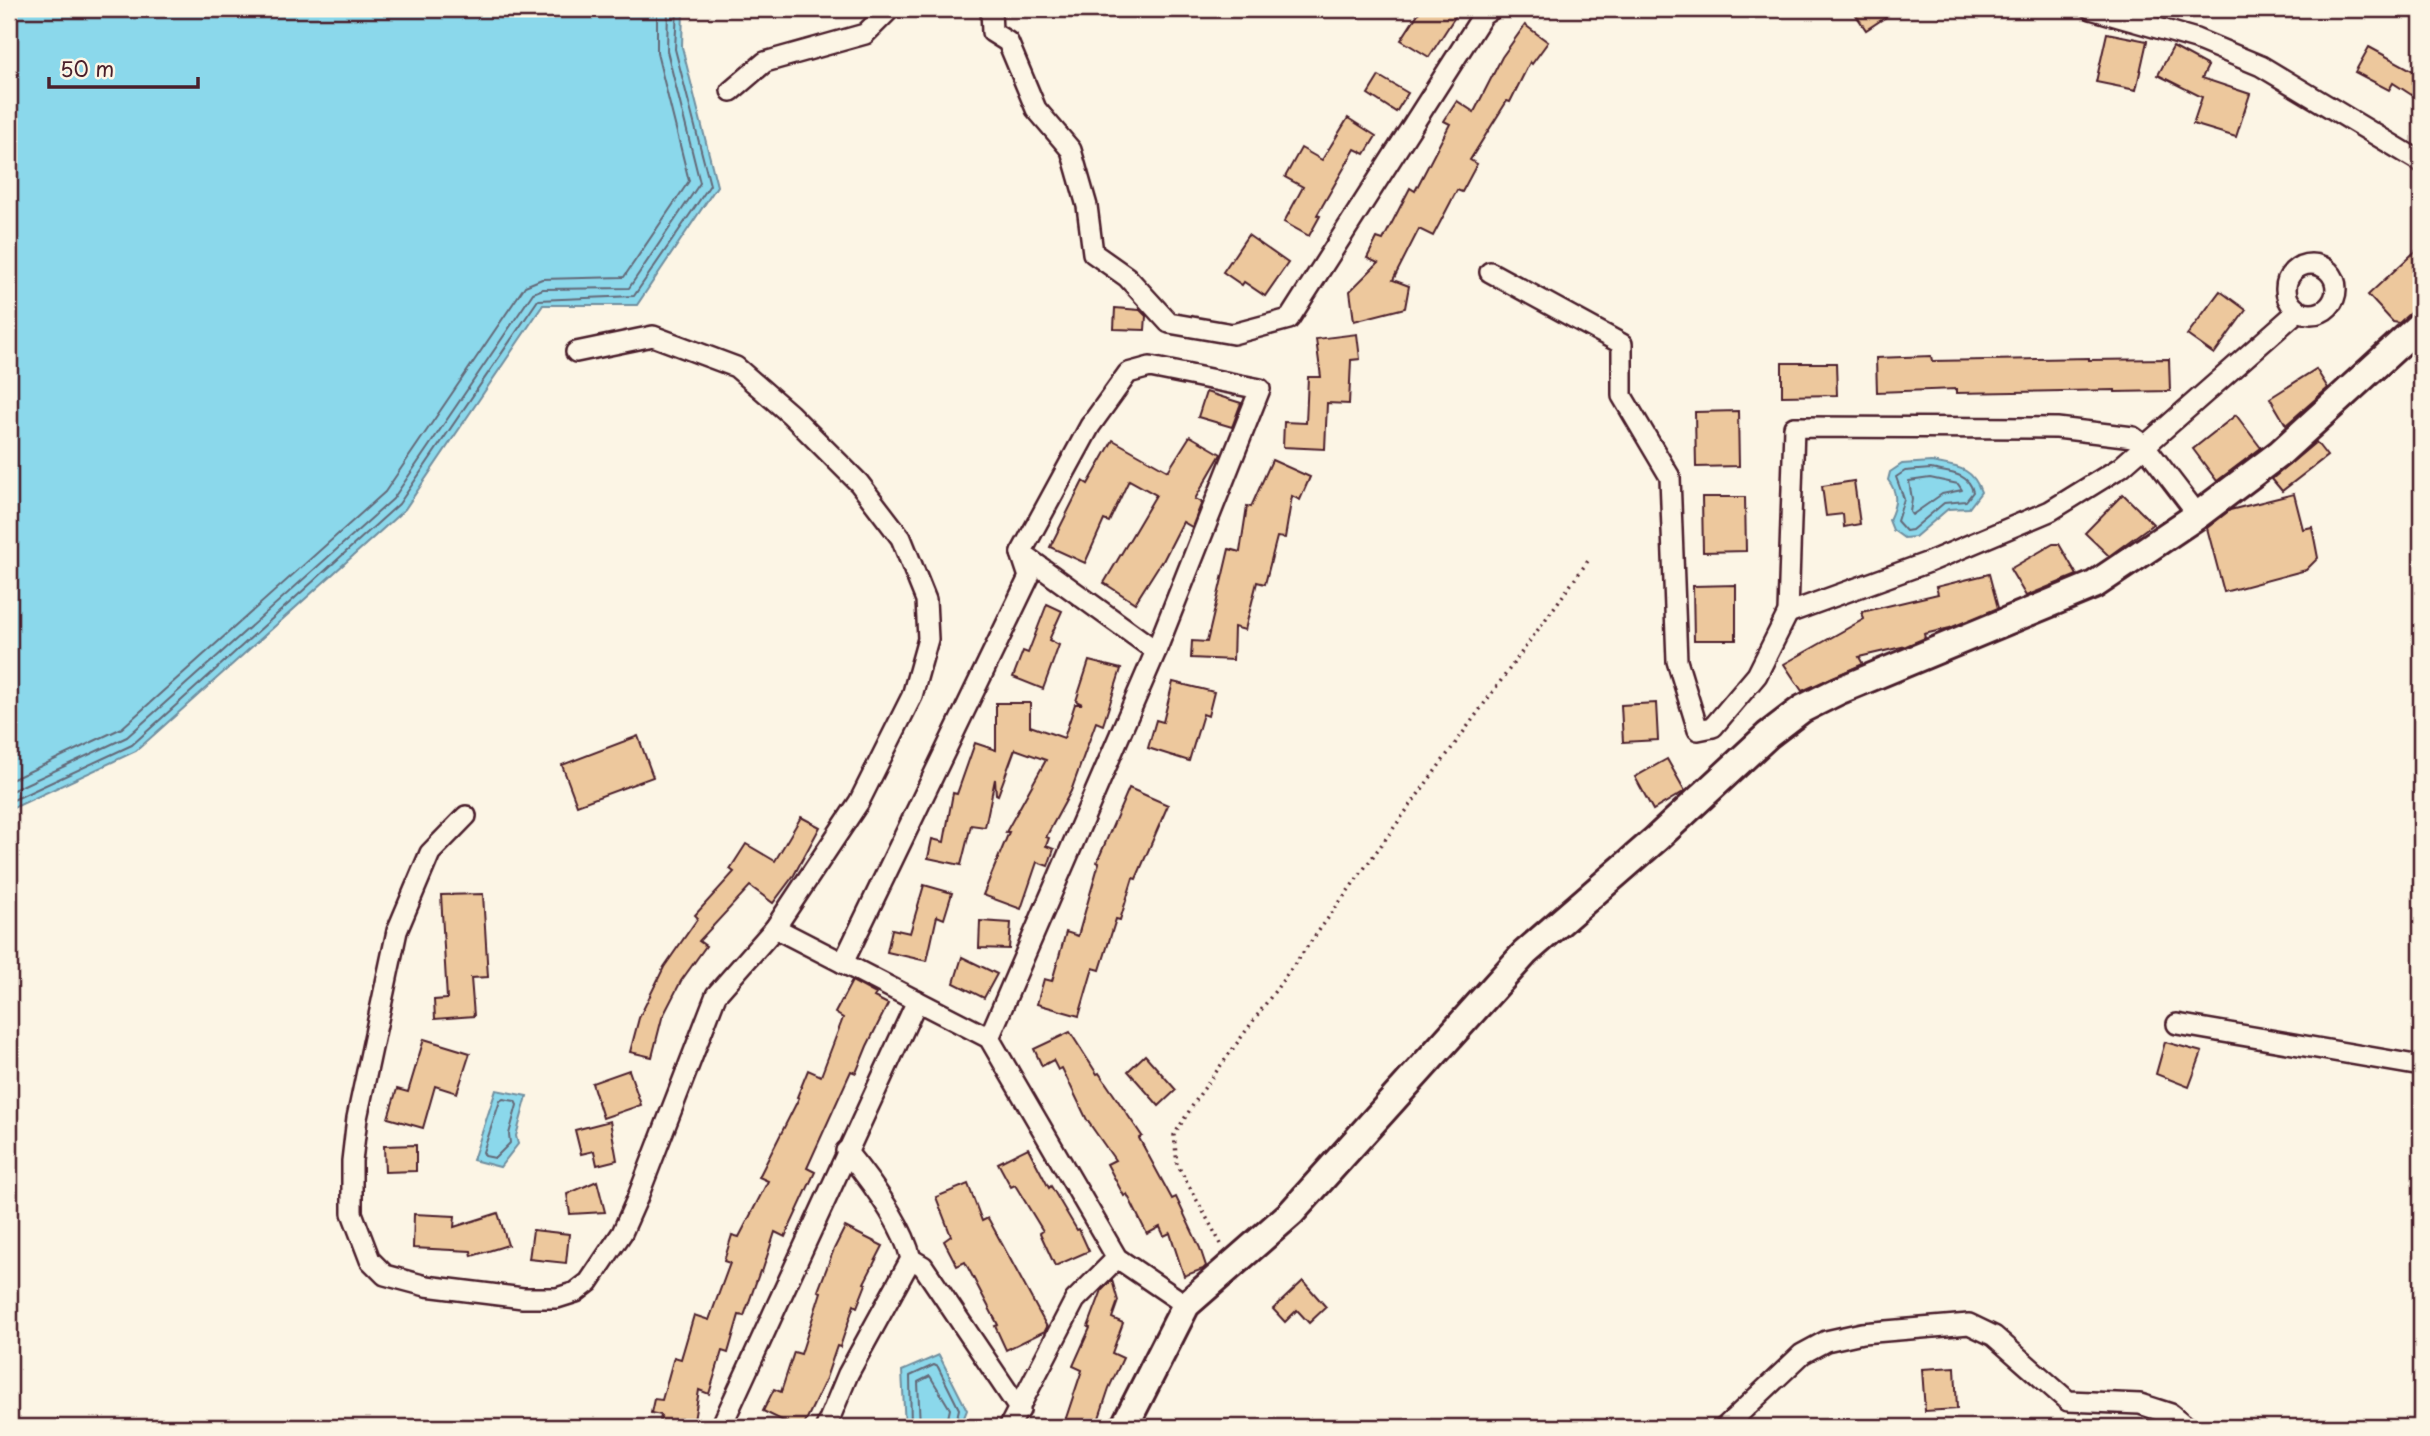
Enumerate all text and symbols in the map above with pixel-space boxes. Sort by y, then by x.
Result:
scale bar [49,46,198,90]
text: 50 m [60,52,114,84]

